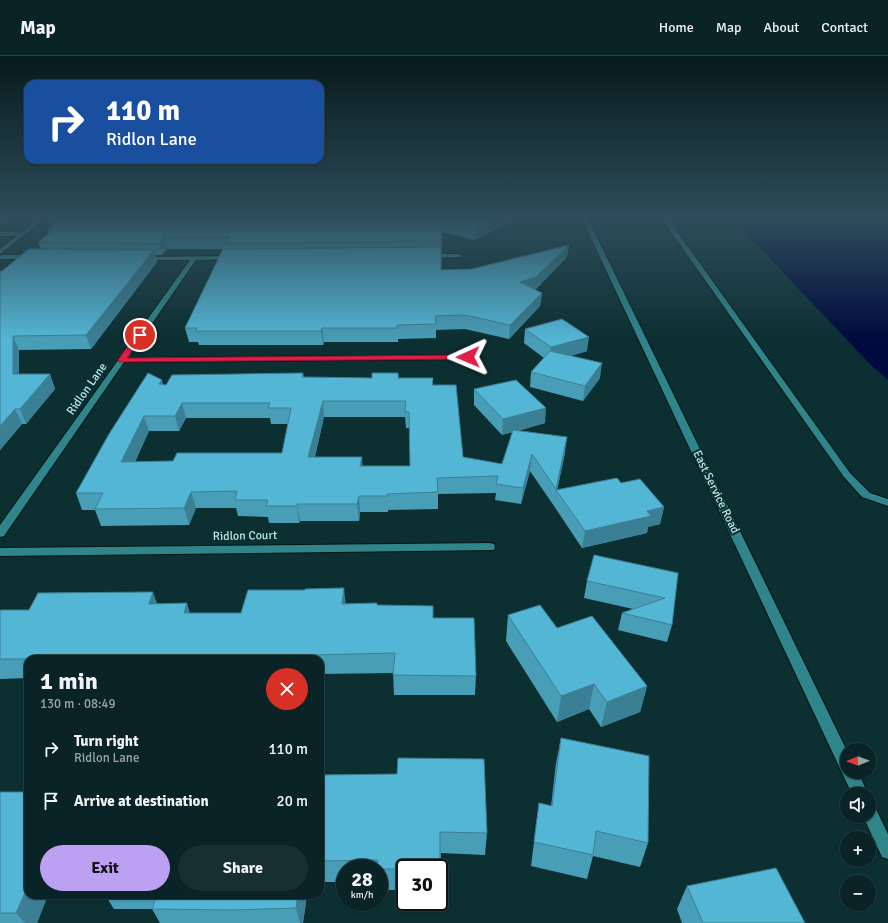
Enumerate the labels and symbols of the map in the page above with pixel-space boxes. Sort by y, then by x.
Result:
pin [123,318,157,352]
position arrow [447,336,489,378]
street label: Ridlon Lane [64,360,110,418]
street label: East Service Road [689,448,743,536]
street label: Ridlon Court [213,528,277,544]
north arrow [840,743,876,779]
speed limit sign: 30 [396,859,448,911]

